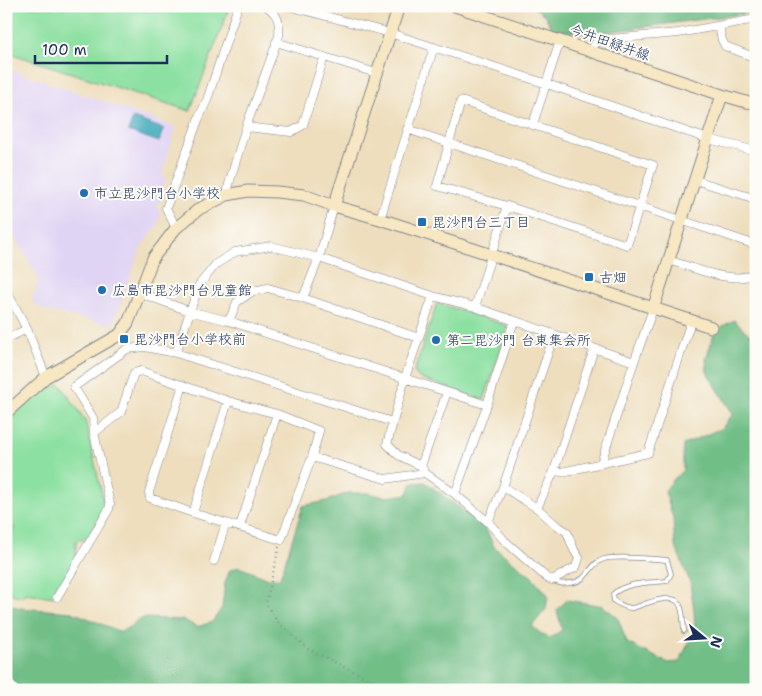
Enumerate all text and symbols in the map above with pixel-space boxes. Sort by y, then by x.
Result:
street label: 今井田緑井線 [567,20,653,64]
scale bar [35,32,168,64]
text: 100 m [42,40,87,60]
place label: 市立毘沙門台小学校 [94,184,220,202]
marker: 市立毘沙門台小学校 [78,187,90,199]
place label: 毘沙門台三丁目 [432,213,530,231]
marker: 毘沙門台三丁目 [416,216,428,228]
place label: 古畑 [599,268,627,286]
marker: 古畑 [583,271,595,283]
place label: 広島市毘沙門台児童館 [112,281,252,299]
marker: 広島市毘沙門台児童館 [96,284,108,296]
place label: 毘沙門台小学校前 [134,330,246,348]
place label: 第二毘沙門 台東集会所 [446,331,591,349]
marker: 毘沙門台小学校前 [118,333,130,345]
marker: 第二毘沙門 台東集会所 [430,334,442,346]
north arrow [680,614,730,664]
text: N [706,634,727,650]

